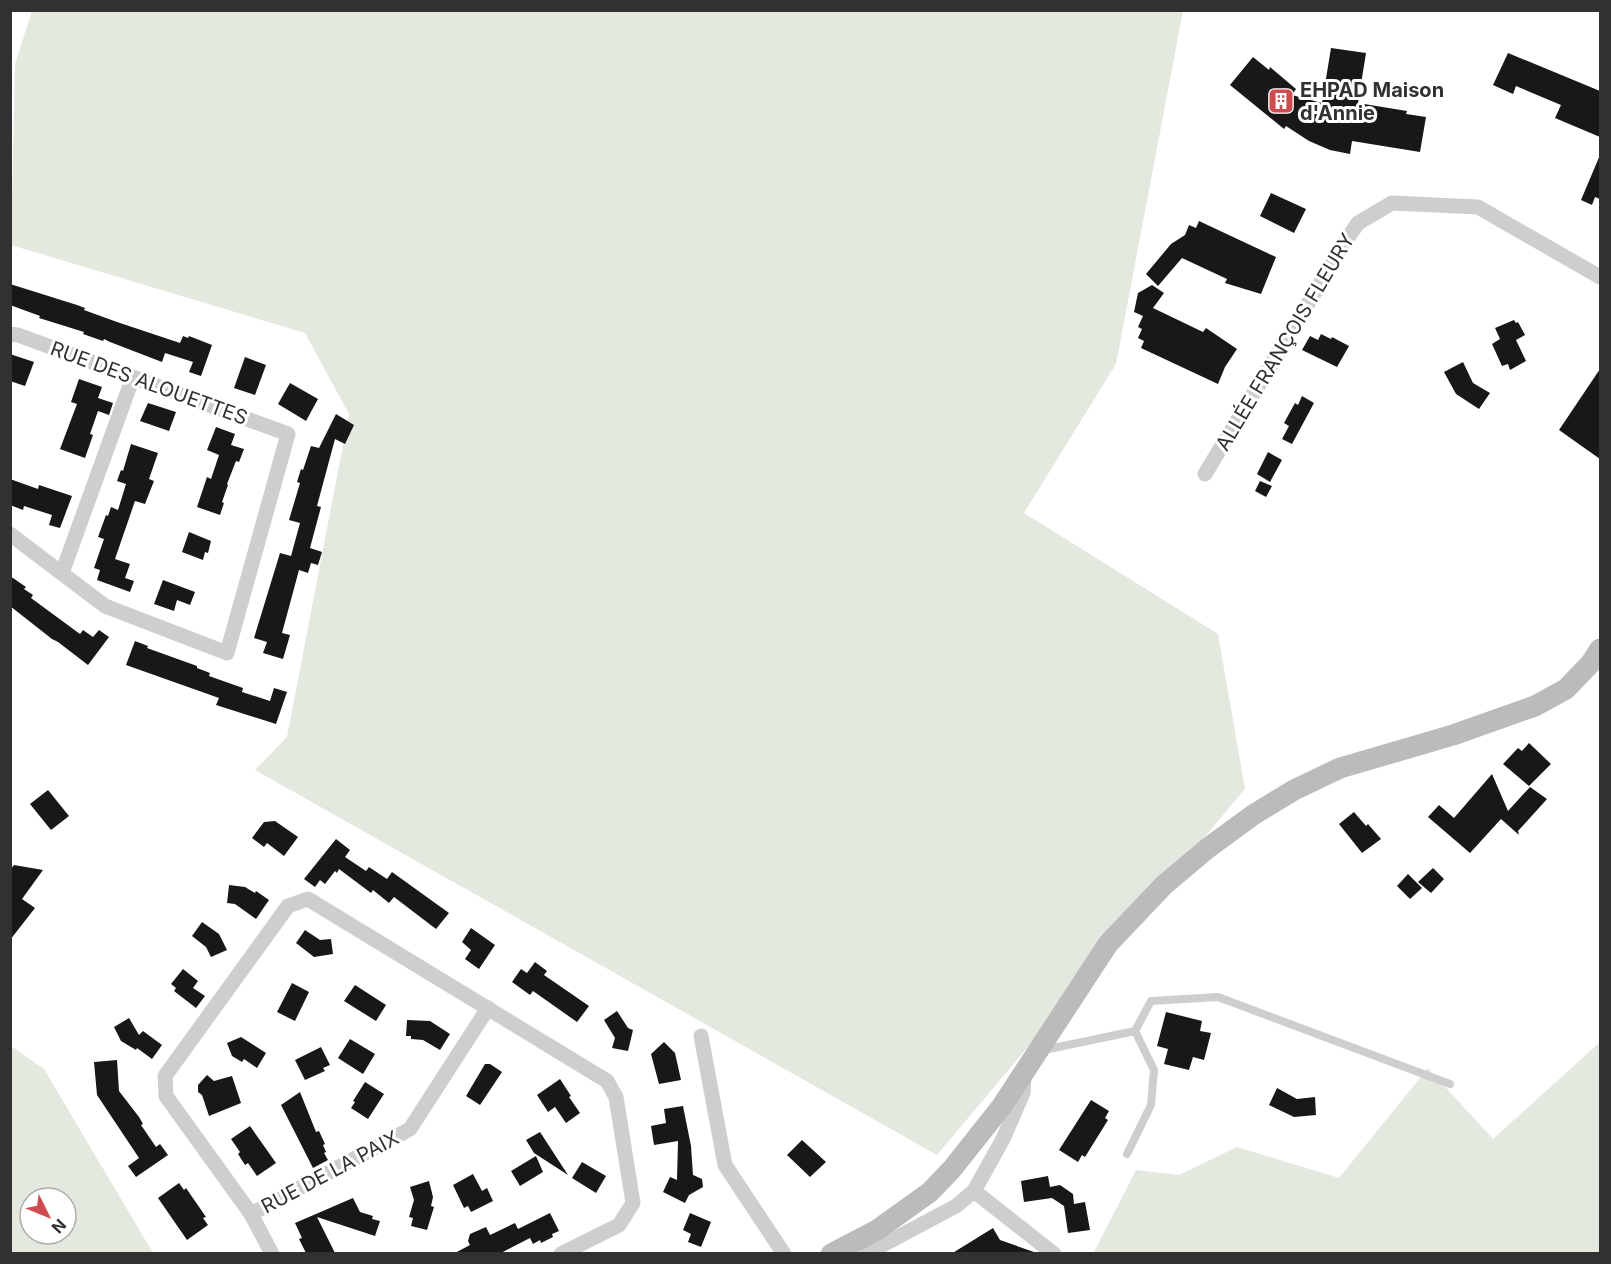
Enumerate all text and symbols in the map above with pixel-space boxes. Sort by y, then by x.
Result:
place label: EHPAD Maison d'Annie [1300,78,1444,125]
building icon: EHPAD Maison d'Annie [1266,86,1296,116]
street label: ALLÉE FRANÇOIS FLEURY [1210,228,1360,455]
street label: RUE DES ALOUETTES [47,336,251,430]
street label: RUE DE LA PAIX [257,1125,403,1218]
north arrow [18,1186,78,1246]
text: N [47,1215,70,1238]

